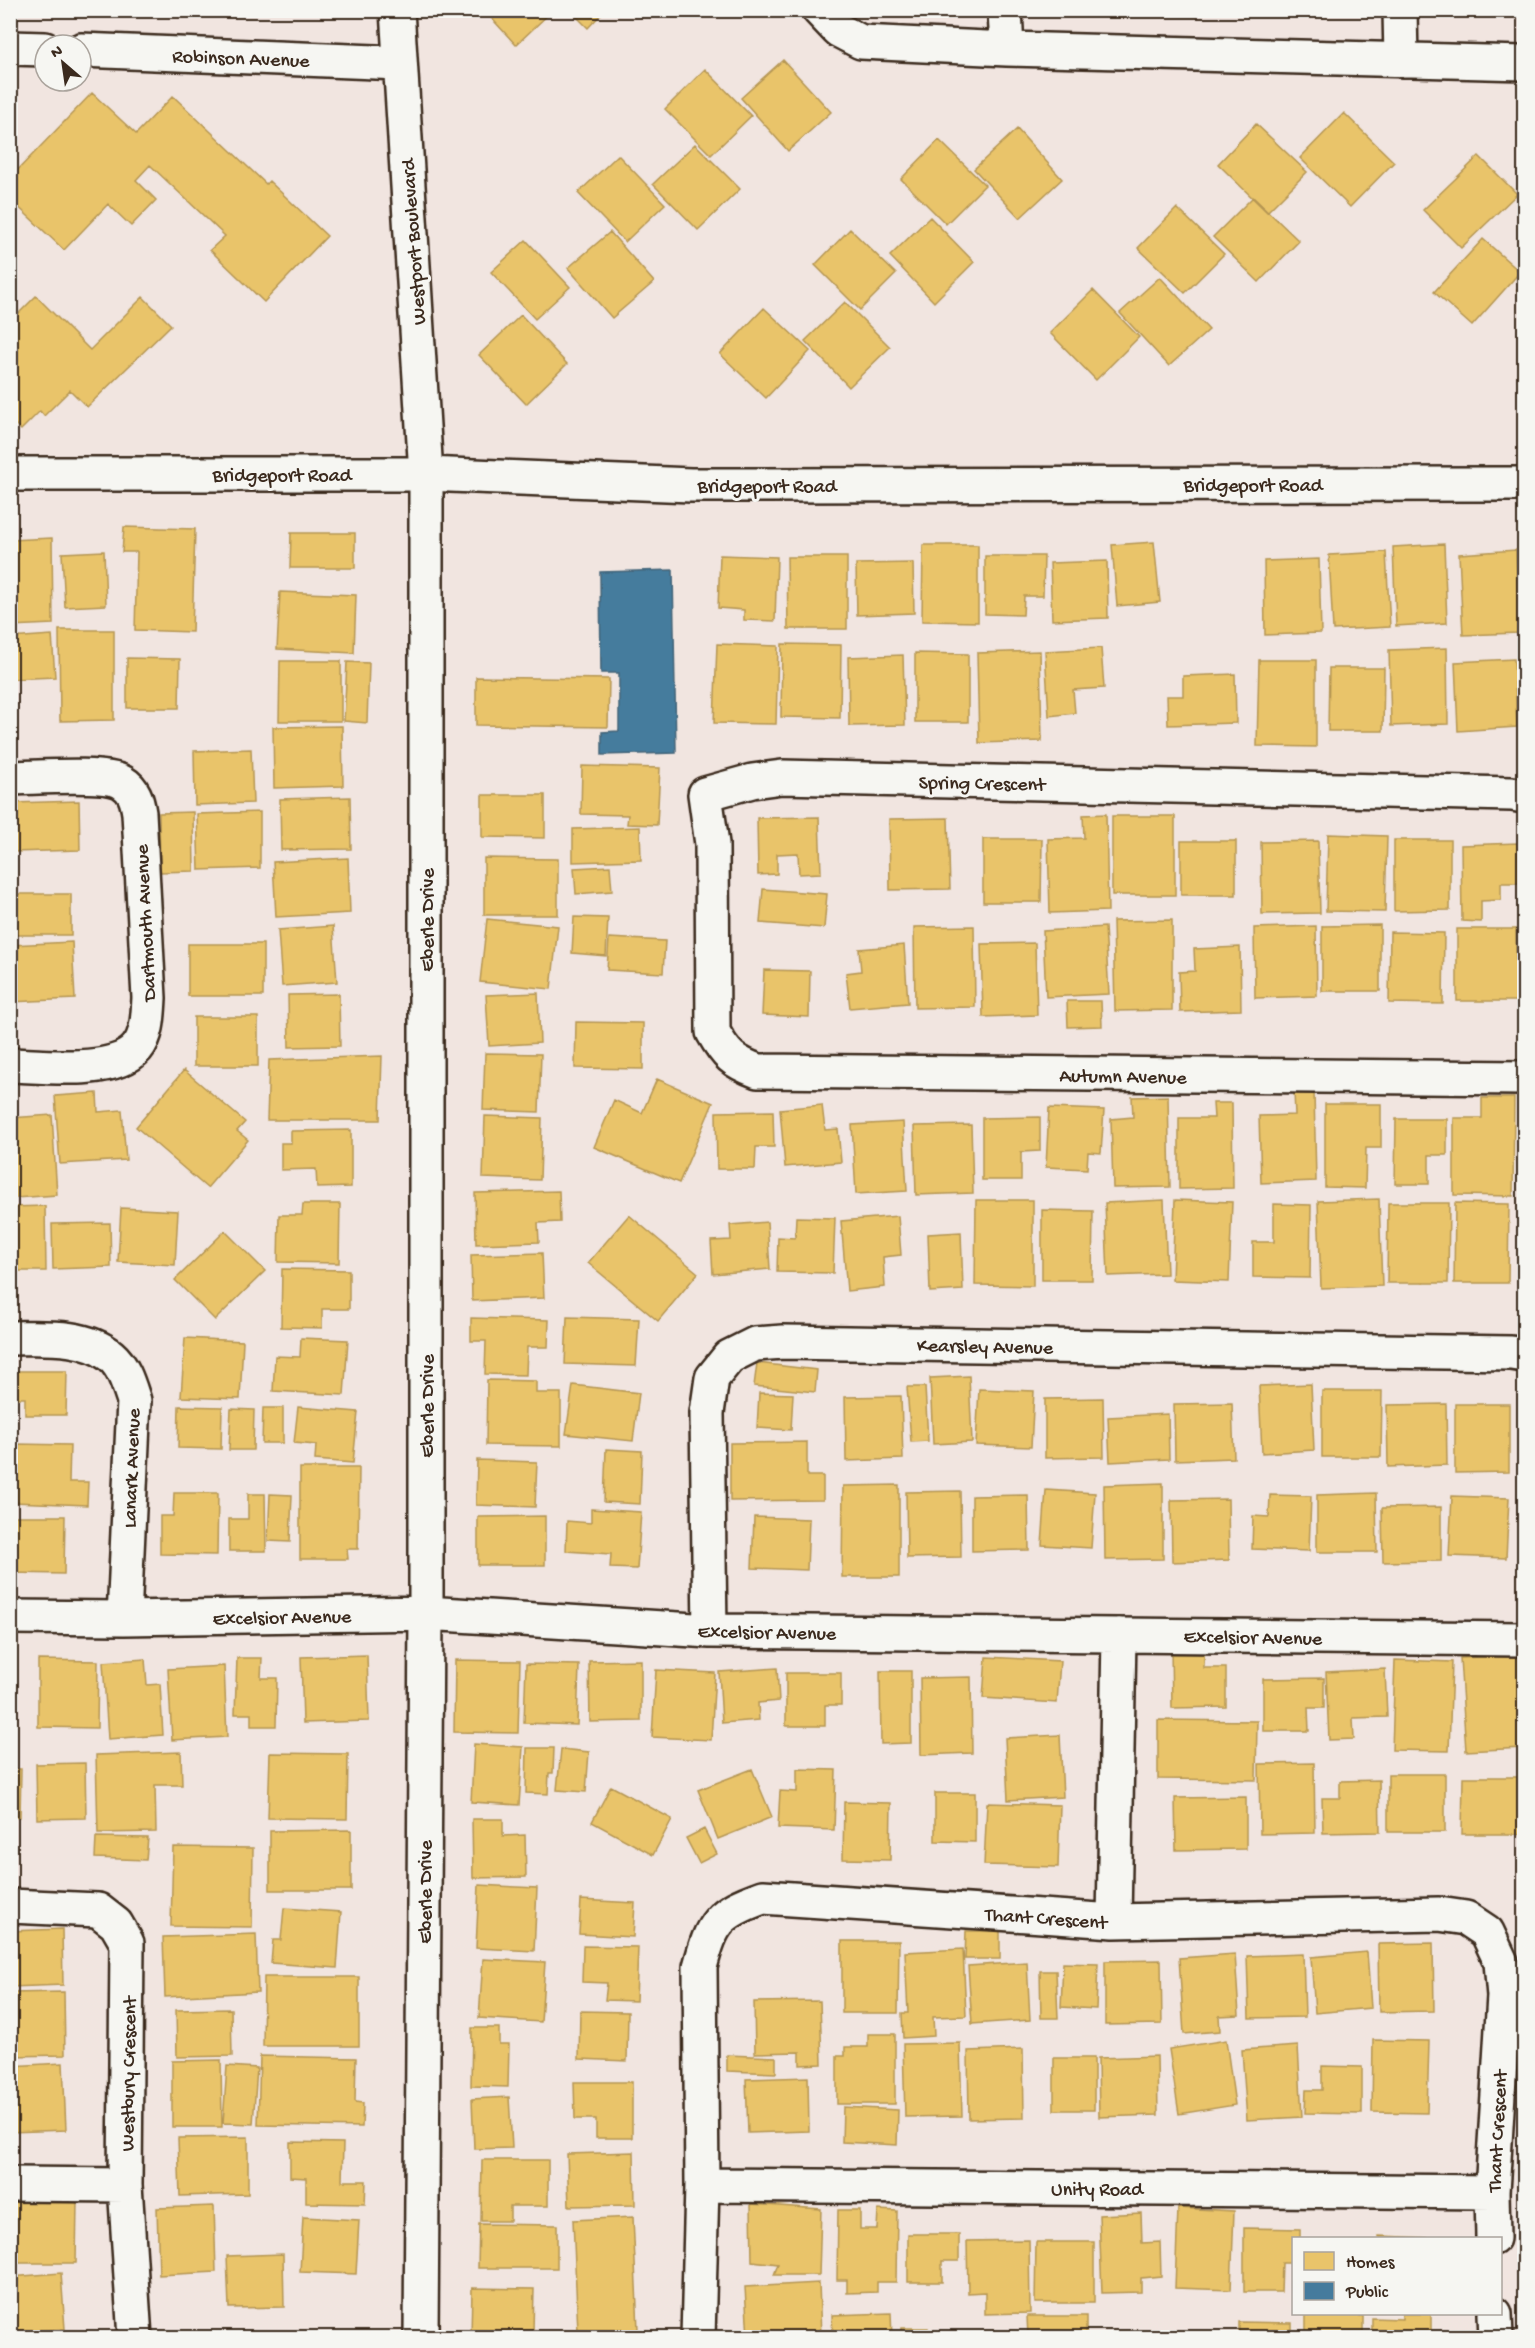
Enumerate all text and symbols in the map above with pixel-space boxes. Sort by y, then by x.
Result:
north arrow [33,33,93,93]
text: N [48,42,67,64]
street label: Robinson Avenue [172,47,311,74]
street label: Westport Boulevard [398,156,433,326]
street label: Bridgeport Road [212,466,354,489]
street label: Bridgeport Road [1183,476,1325,499]
street label: Bridgeport Road [697,477,839,500]
street label: Spring Crescent [918,773,1047,798]
street label: Dartmouth Avenue [132,843,163,1004]
street label: Eberle Drive [418,868,441,972]
street label: Autumn Avenue [1059,1066,1187,1091]
street label: Kearsley Avenue [917,1336,1054,1361]
street label: Eberle Drive [418,1354,441,1458]
street label: Lanark Avenue [120,1407,147,1528]
street label: Excelsior Avenue [213,1607,352,1632]
street label: Excelsior Avenue [697,1622,837,1647]
street label: Excelsior Avenue [1183,1627,1323,1652]
street label: Eberle Drive [416,1840,439,1944]
street label: Thant Crescent [983,1905,1109,1936]
street label: Westbury Crescent [118,1995,143,2152]
street label: Thant Crescent [1485,2068,1514,2194]
street label: Unity Road [1051,2180,1145,2203]
legend [1292,2237,1502,2315]
text: Homes [1346,2253,1396,2274]
text: Public [1345,2283,1389,2304]

